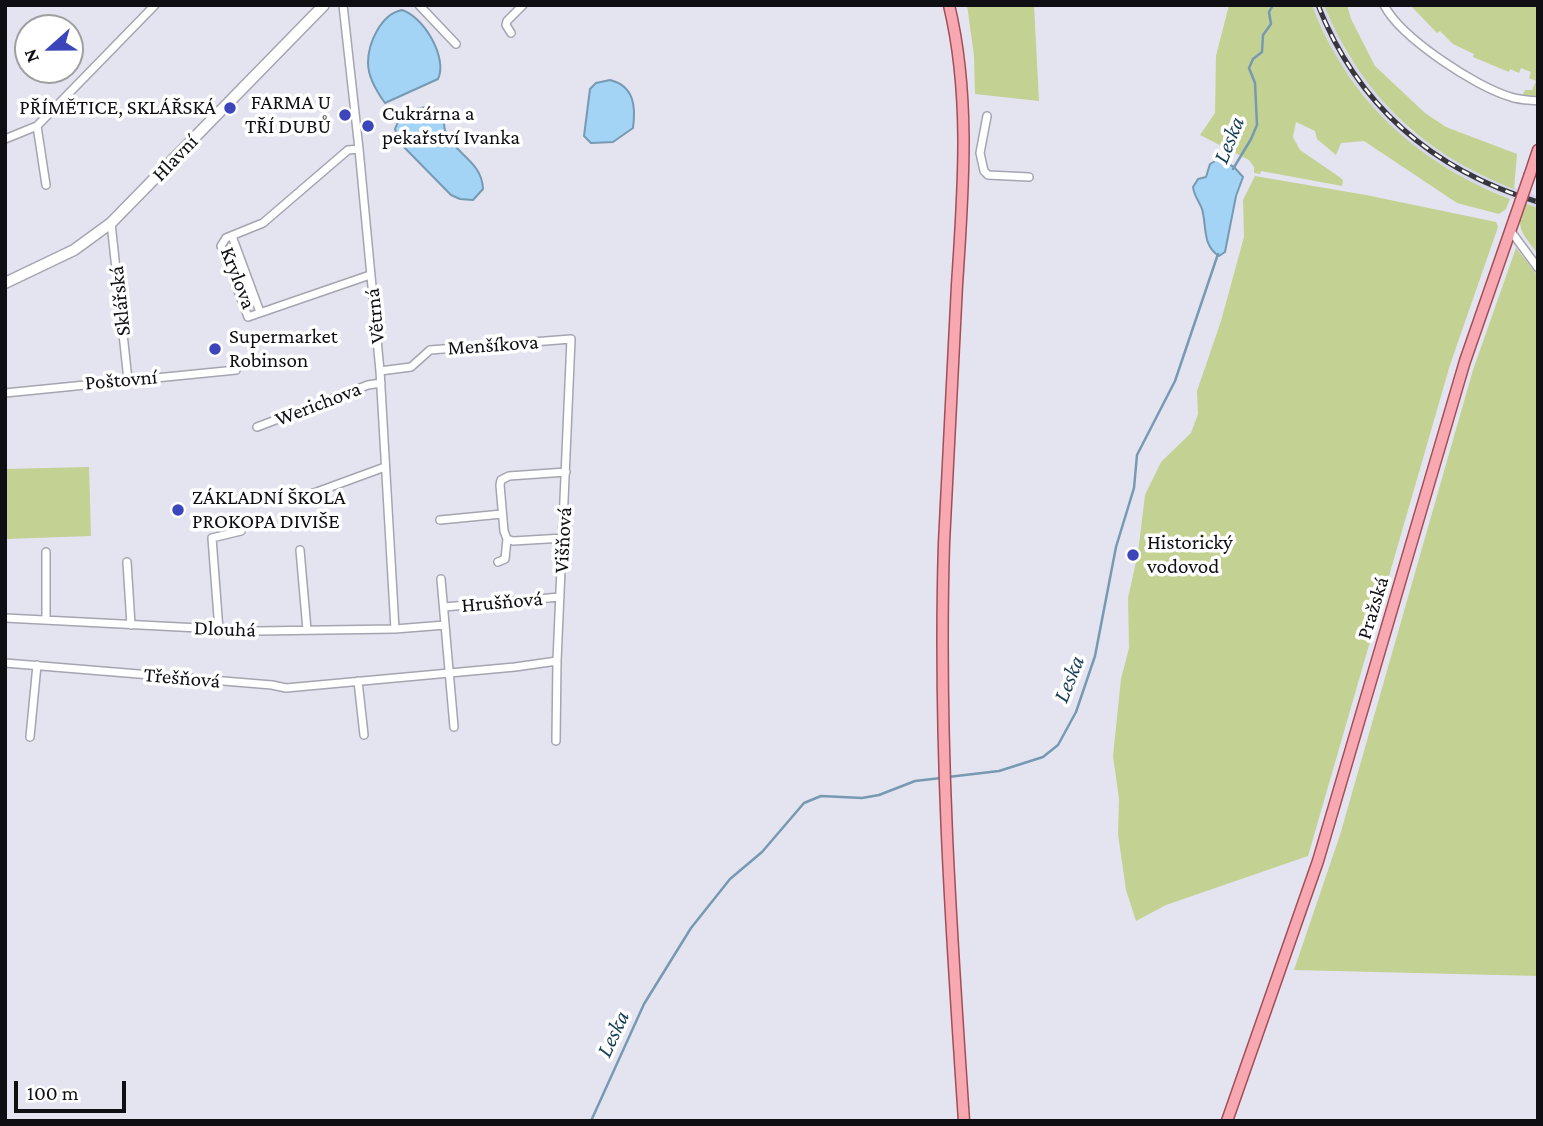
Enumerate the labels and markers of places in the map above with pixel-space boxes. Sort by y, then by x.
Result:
place label: FARMA U TŘÍ DUBŮ [245,90,331,140]
place label: PŘÍMĚTICE, SKLÁŘSKÁ [19,95,216,121]
marker: PŘÍMĚTICE, SKLÁŘSKÁ [222,100,238,116]
place label: Cukrárna a pekařství Ivanka [382,101,520,151]
marker: FARMA U TŘÍ DUBŮ [337,107,353,123]
marker: Cukrárna a pekařství Ivanka [360,118,376,134]
place label: Supermarket Robinson [229,324,338,374]
marker: Supermarket Robinson [207,341,223,357]
place label: ZÁKLADNÍ ŠKOLA PROKOPA DIVIŠE [192,485,346,535]
marker: ZÁKLADNÍ ŠKOLA PROKOPA DIVIŠE [170,502,186,518]
place label: Historický vodovod [1147,530,1233,580]
marker: Historický vodovod [1125,547,1141,563]

